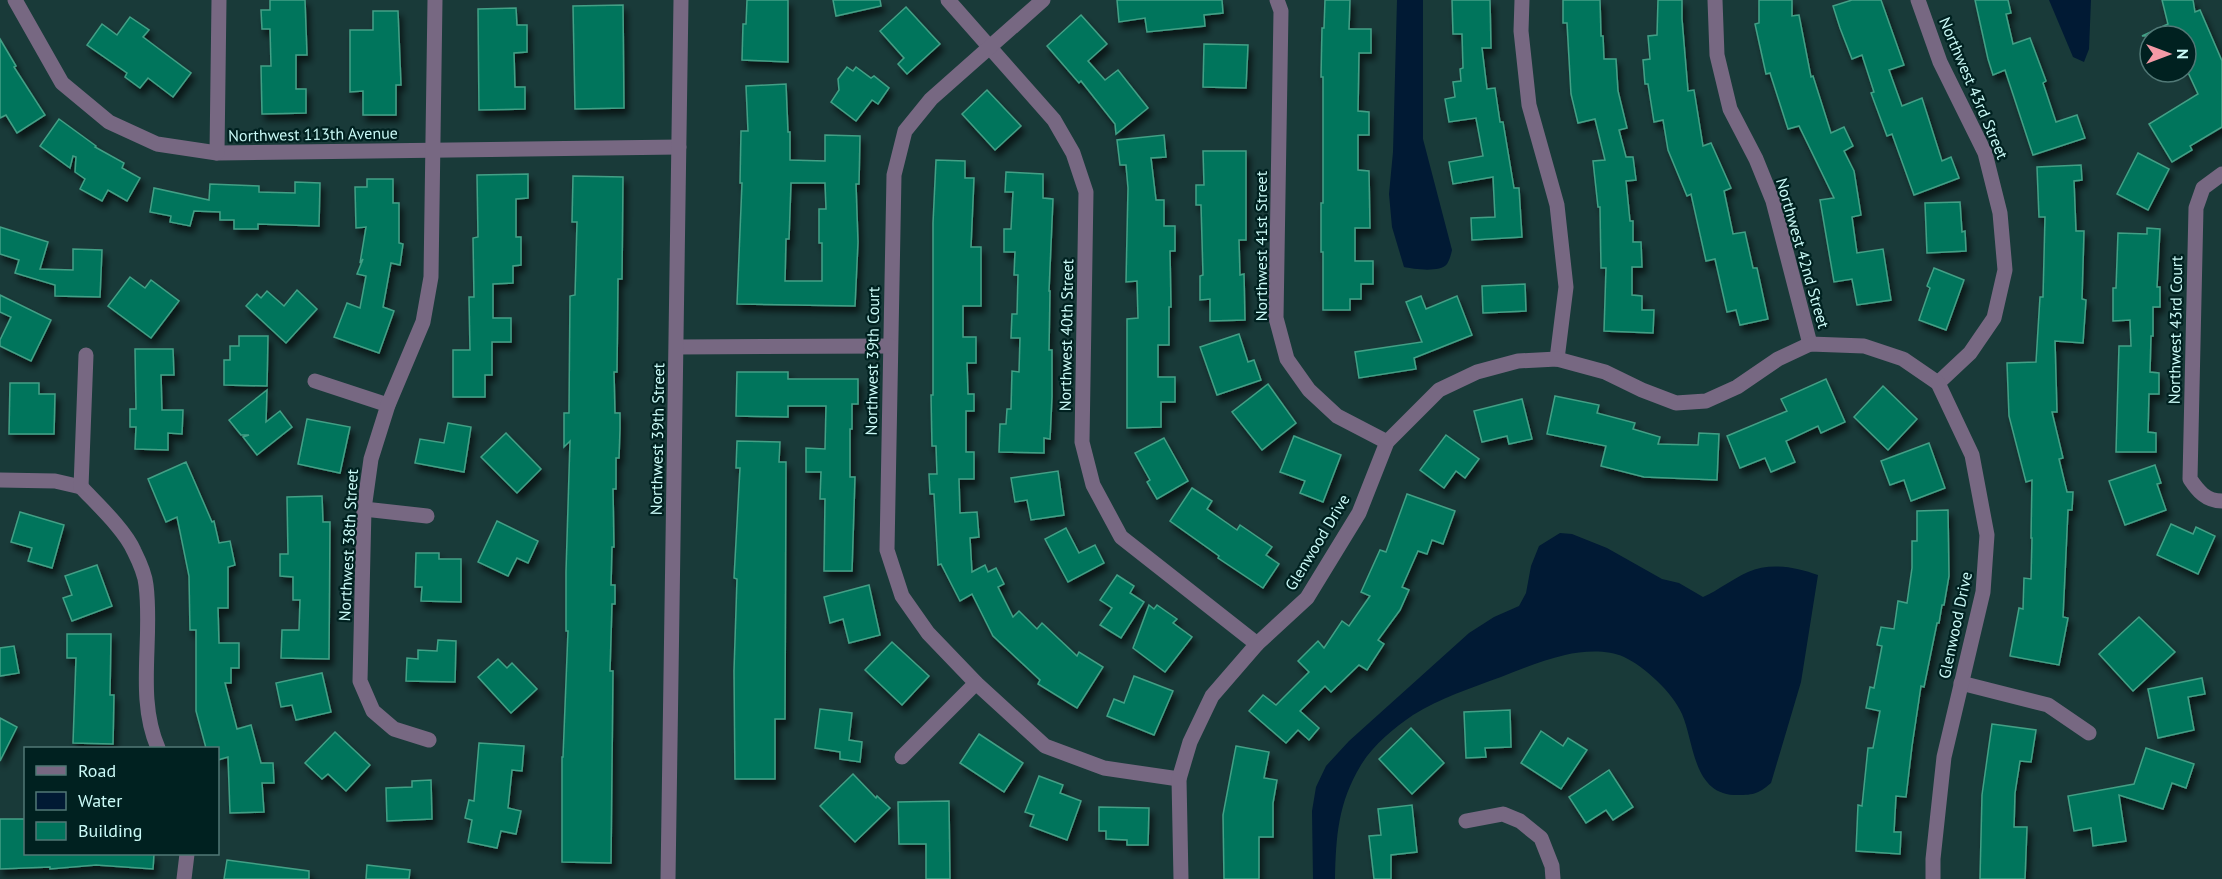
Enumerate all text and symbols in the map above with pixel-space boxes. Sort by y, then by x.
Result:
street label: Northwest 43rd Street [1935,14,2013,162]
north arrow [2138,24,2198,84]
text: N [2173,49,2193,59]
street label: Northwest 113th Avenue [228,123,398,145]
street label: Northwest 41st Street [1251,170,1271,321]
street label: Northwest 42nd Street [1772,175,1834,331]
street label: Northwest 43rd Court [2164,255,2186,404]
street label: Northwest 40th Street [1055,258,1077,411]
street label: Northwest 39th Court [861,286,883,435]
street label: Northwest 39th Street [646,362,668,515]
street label: Northwest 38th Street [334,468,362,622]
street label: Glenwood Drive [1280,490,1354,594]
street label: Glenwood Drive [1934,570,1976,680]
legend [24,747,219,855]
text: Road [78,759,116,782]
text: Water [78,789,122,812]
text: Building [78,819,142,842]

